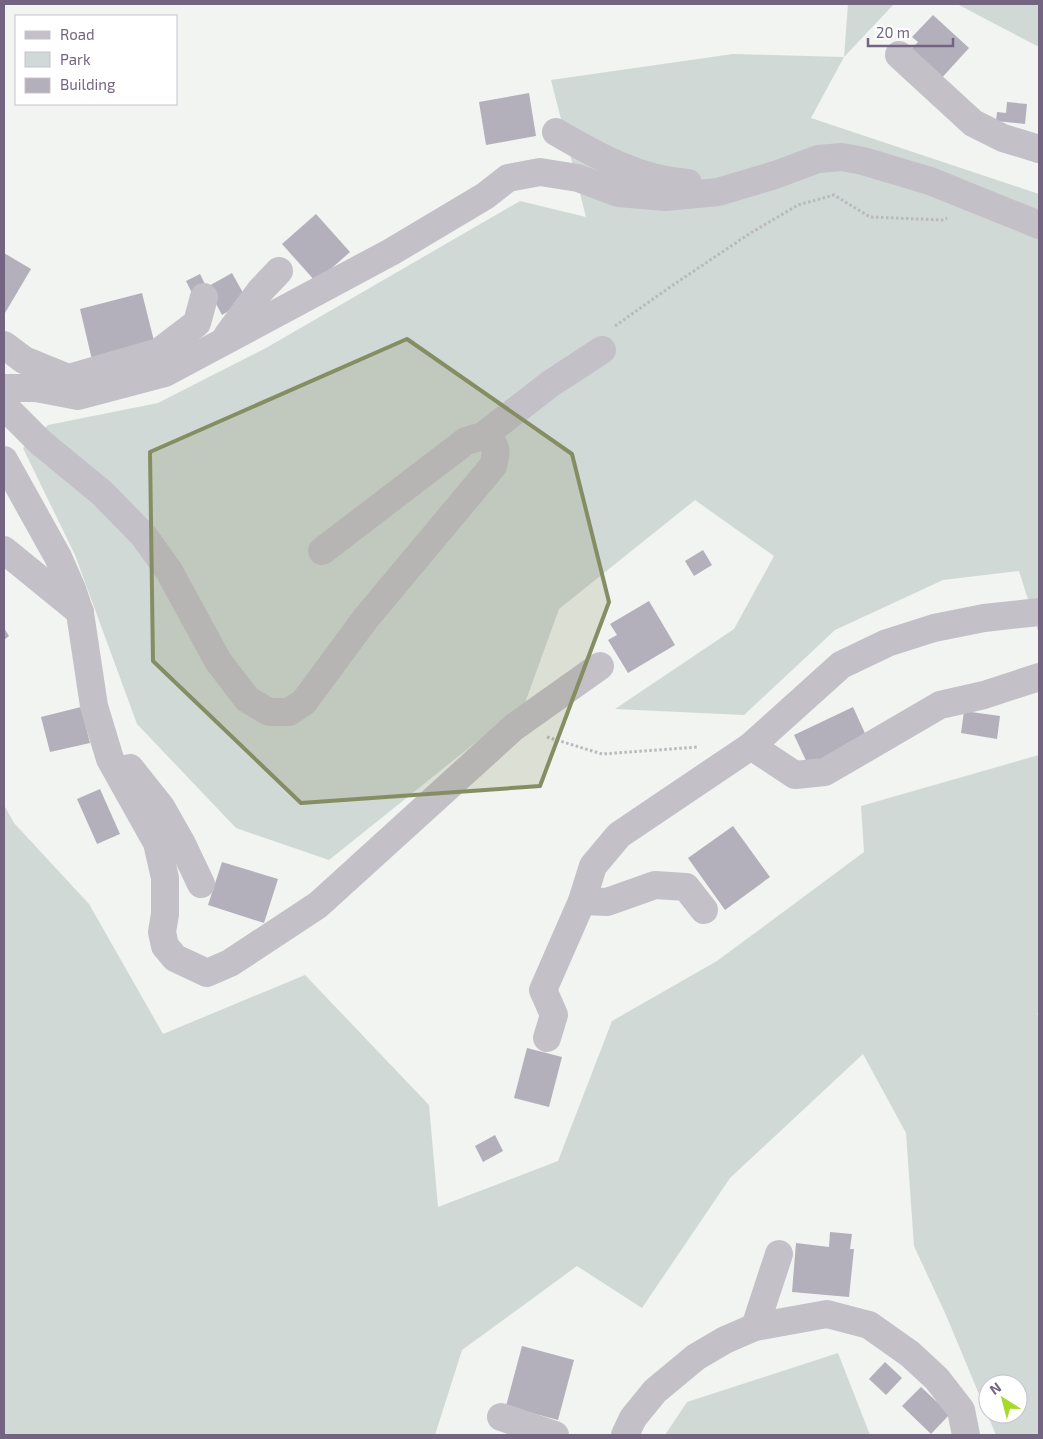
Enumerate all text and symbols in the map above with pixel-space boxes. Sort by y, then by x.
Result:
legend [15,15,178,105]
scale bar [868,15,953,47]
text: 20 m [876,23,910,41]
text: Road [60,25,95,43]
text: Park [60,50,91,68]
text: Building [60,75,116,93]
north arrow [978,1374,1028,1424]
text: N [986,1378,1004,1398]

